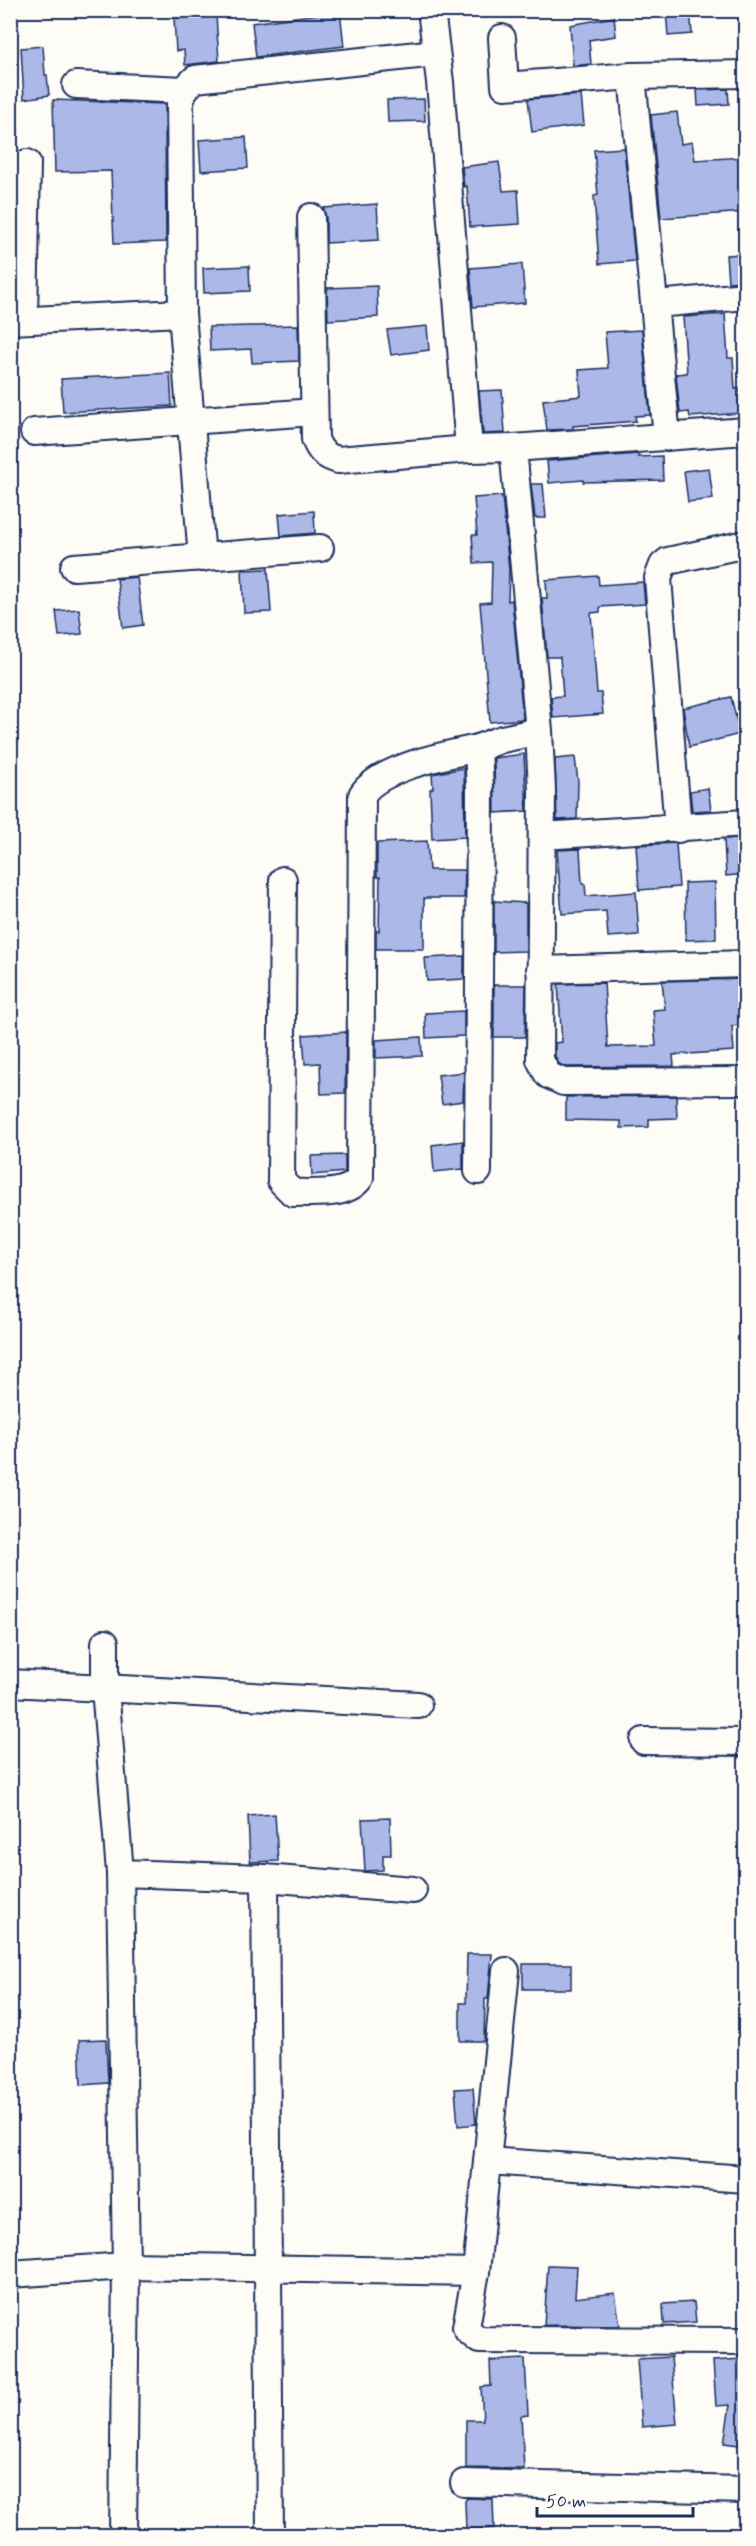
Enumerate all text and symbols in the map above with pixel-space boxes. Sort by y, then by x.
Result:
scale bar [537,2480,693,2518]
text: 50 m [546,2490,586,2514]

